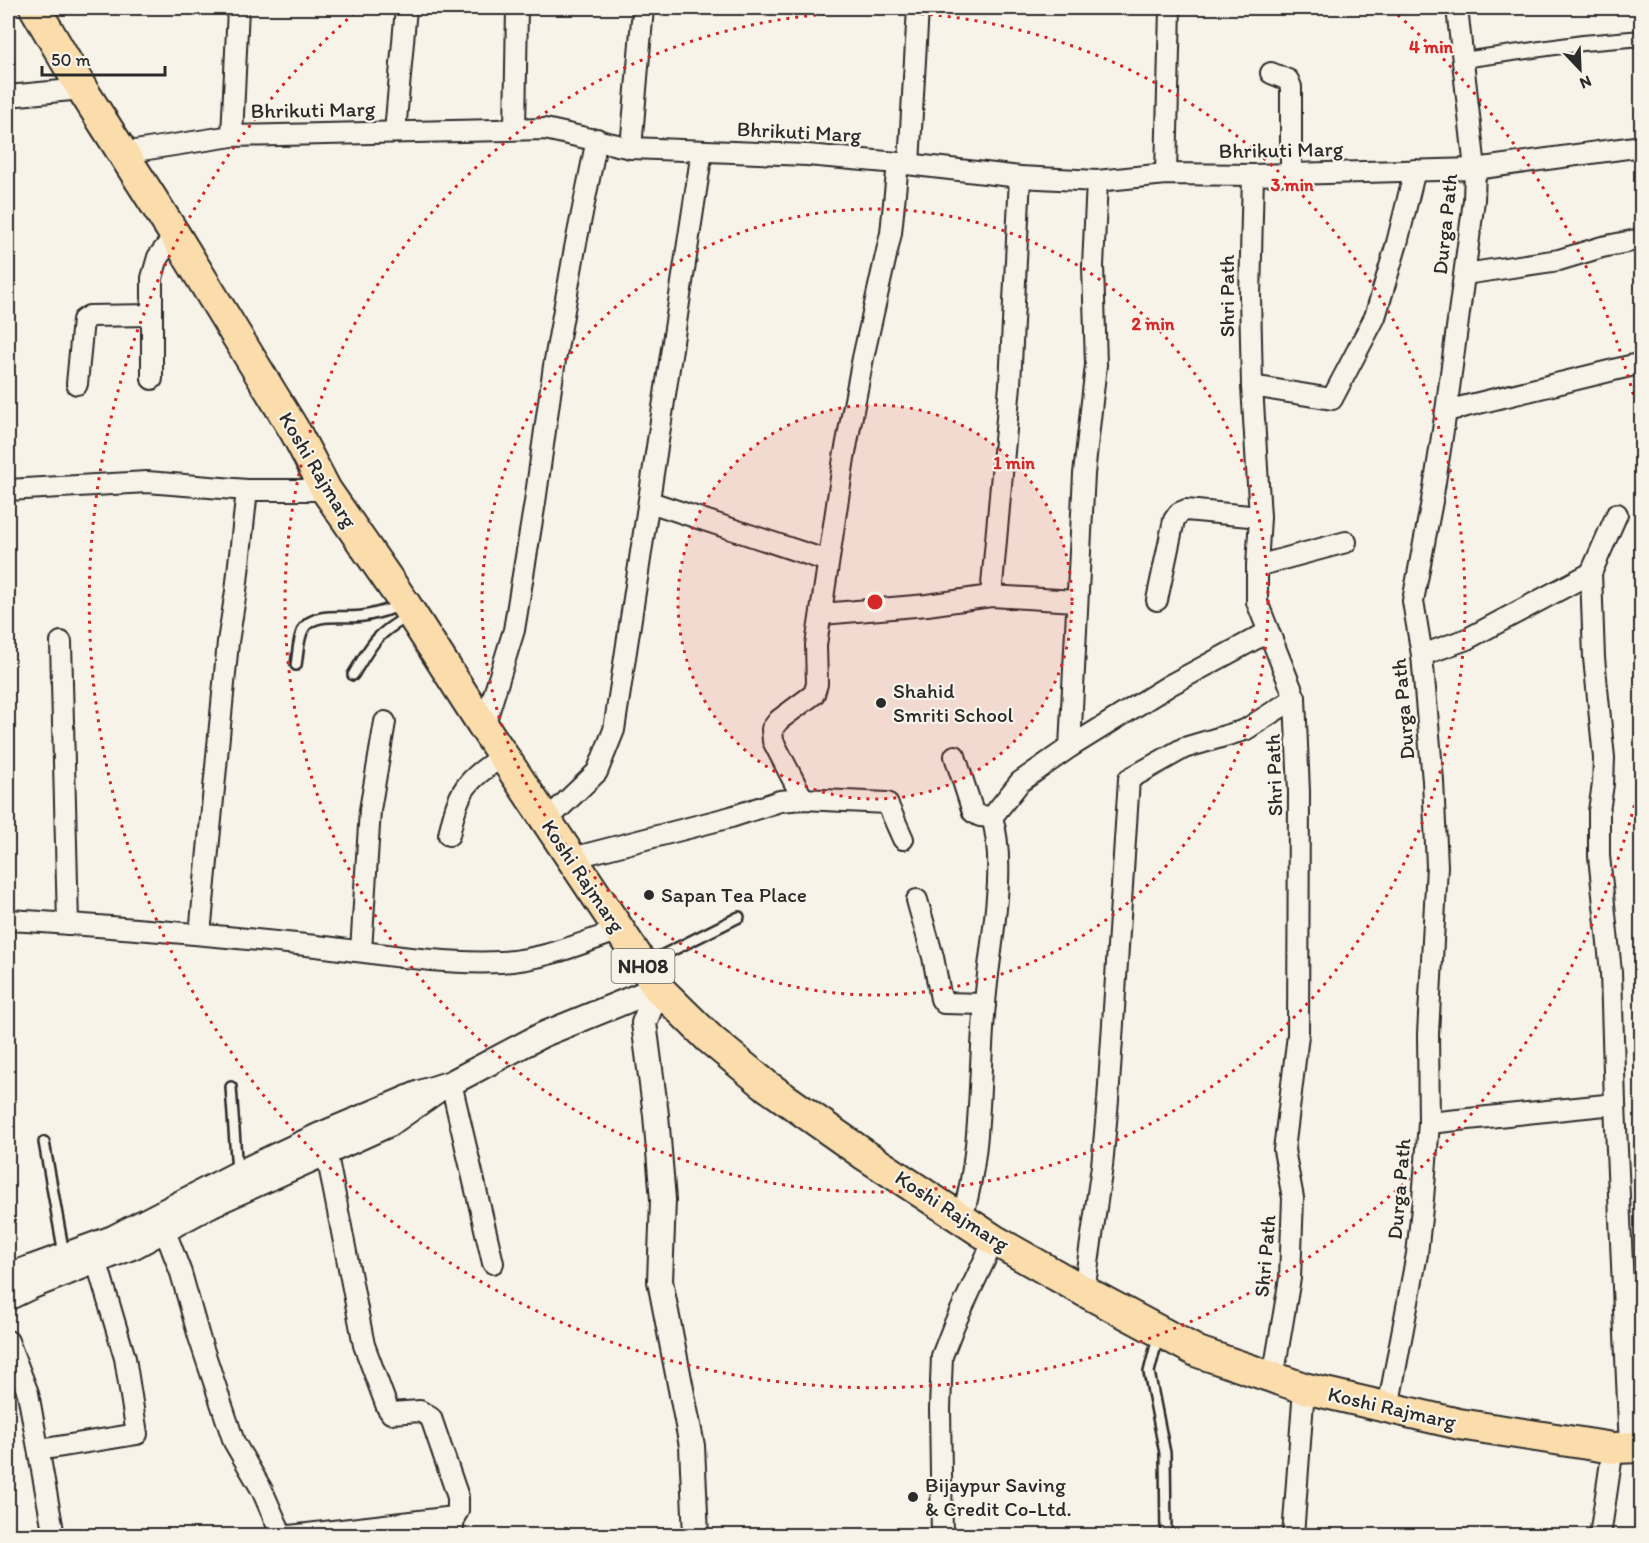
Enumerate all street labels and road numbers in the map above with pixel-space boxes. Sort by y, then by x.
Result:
street label: Bhrikuti Marg [250,96,376,123]
street label: Bhrikuti Marg [736,116,862,147]
street label: Bhrikuti Marg [1218,136,1344,163]
street label: Durga Path [1427,171,1462,276]
street label: Shri Path [1214,254,1239,337]
street label: Koshi Rajmarg [274,407,363,532]
street label: Durga Path [1386,657,1419,761]
street label: Shri Path [1260,733,1287,817]
street label: Koshi Rajmarg [537,815,630,937]
road number: NH08 [612,949,674,983]
street label: Durga Path [1382,1137,1415,1241]
street label: Koshi Rajmarg [891,1165,1014,1257]
street label: Shri Path [1248,1213,1281,1298]
street label: Koshi Rajmarg [1326,1381,1459,1434]

